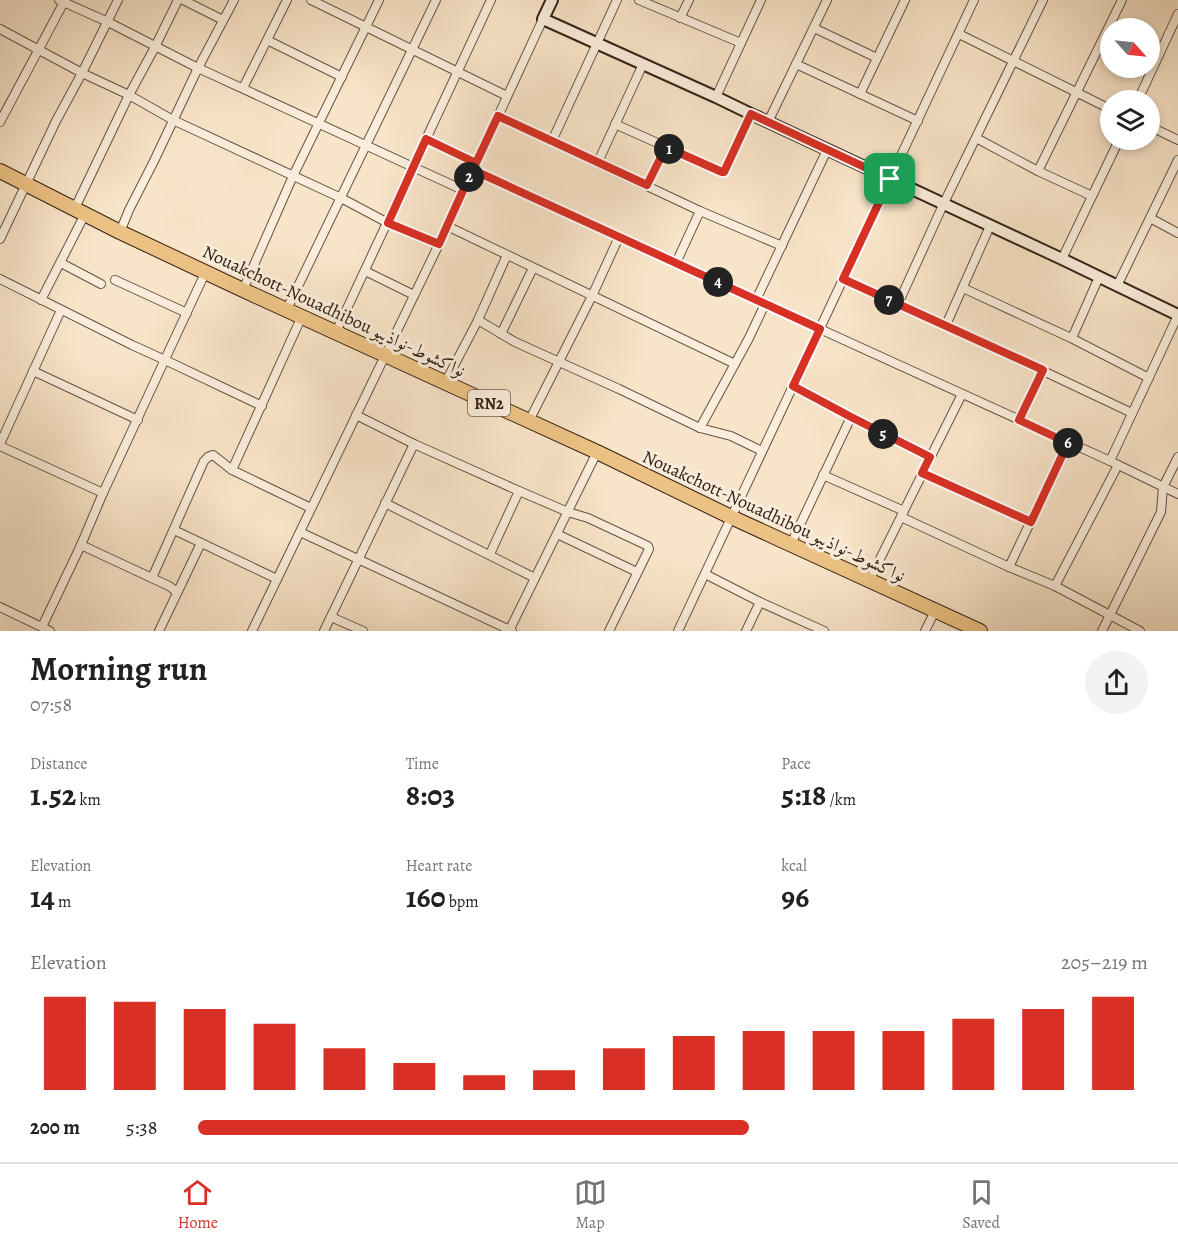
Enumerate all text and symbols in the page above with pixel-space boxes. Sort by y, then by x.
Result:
north arrow [1100,18,1160,78]
map controls [1100,18,1160,150]
button: layers [1100,90,1160,150]
pin: 1 [654,134,684,164]
text: 1 [666,138,672,160]
pin [864,153,915,204]
pin: 2 [454,162,484,192]
icon: arrive [873,162,906,195]
text: 2 [465,166,473,188]
street label: Nouakchott-Nouadhibou نواكشوط-نواذيبو [199,239,469,383]
pin: 4 [703,267,733,297]
text: 4 [714,271,722,293]
pin: 7 [874,285,904,315]
text: 7 [886,289,892,311]
road number: RN2 [468,390,510,416]
pin: 5 [868,419,898,449]
text: 5 [880,423,886,445]
pin: 6 [1053,428,1083,458]
text: 6 [1064,432,1072,454]
street label: Nouakchott-Nouadhibou نواكشوط-نواذيبو [639,444,909,588]
text: Morning run [30,646,207,691]
button: share [1085,651,1148,714]
text: 07:58 [30,691,72,718]
text: Distance [30,753,87,775]
text: Time [406,753,439,775]
text: Pace [781,753,811,775]
text: 1.52 [30,775,76,815]
text: 8:03 [406,775,455,815]
text: 5:18 [781,775,826,815]
text: km [76,789,101,811]
text: /km [826,789,856,811]
text: Elevation [30,855,91,877]
text: Heart rate [406,855,472,877]
text: kcal [781,855,807,877]
text: 14 [30,877,55,917]
text: 160 [406,877,446,917]
text: 96 [781,877,809,917]
text: m [55,891,71,913]
text: bpm [446,891,479,913]
text: Elevation [30,949,107,976]
text: 205–219 m [1061,949,1148,976]
text: 200 m [30,1114,80,1141]
text: 5:38 [126,1114,157,1141]
tab: Home [178,1176,218,1234]
tab: Map [574,1176,607,1234]
tab: Saved [962,1176,1000,1234]

